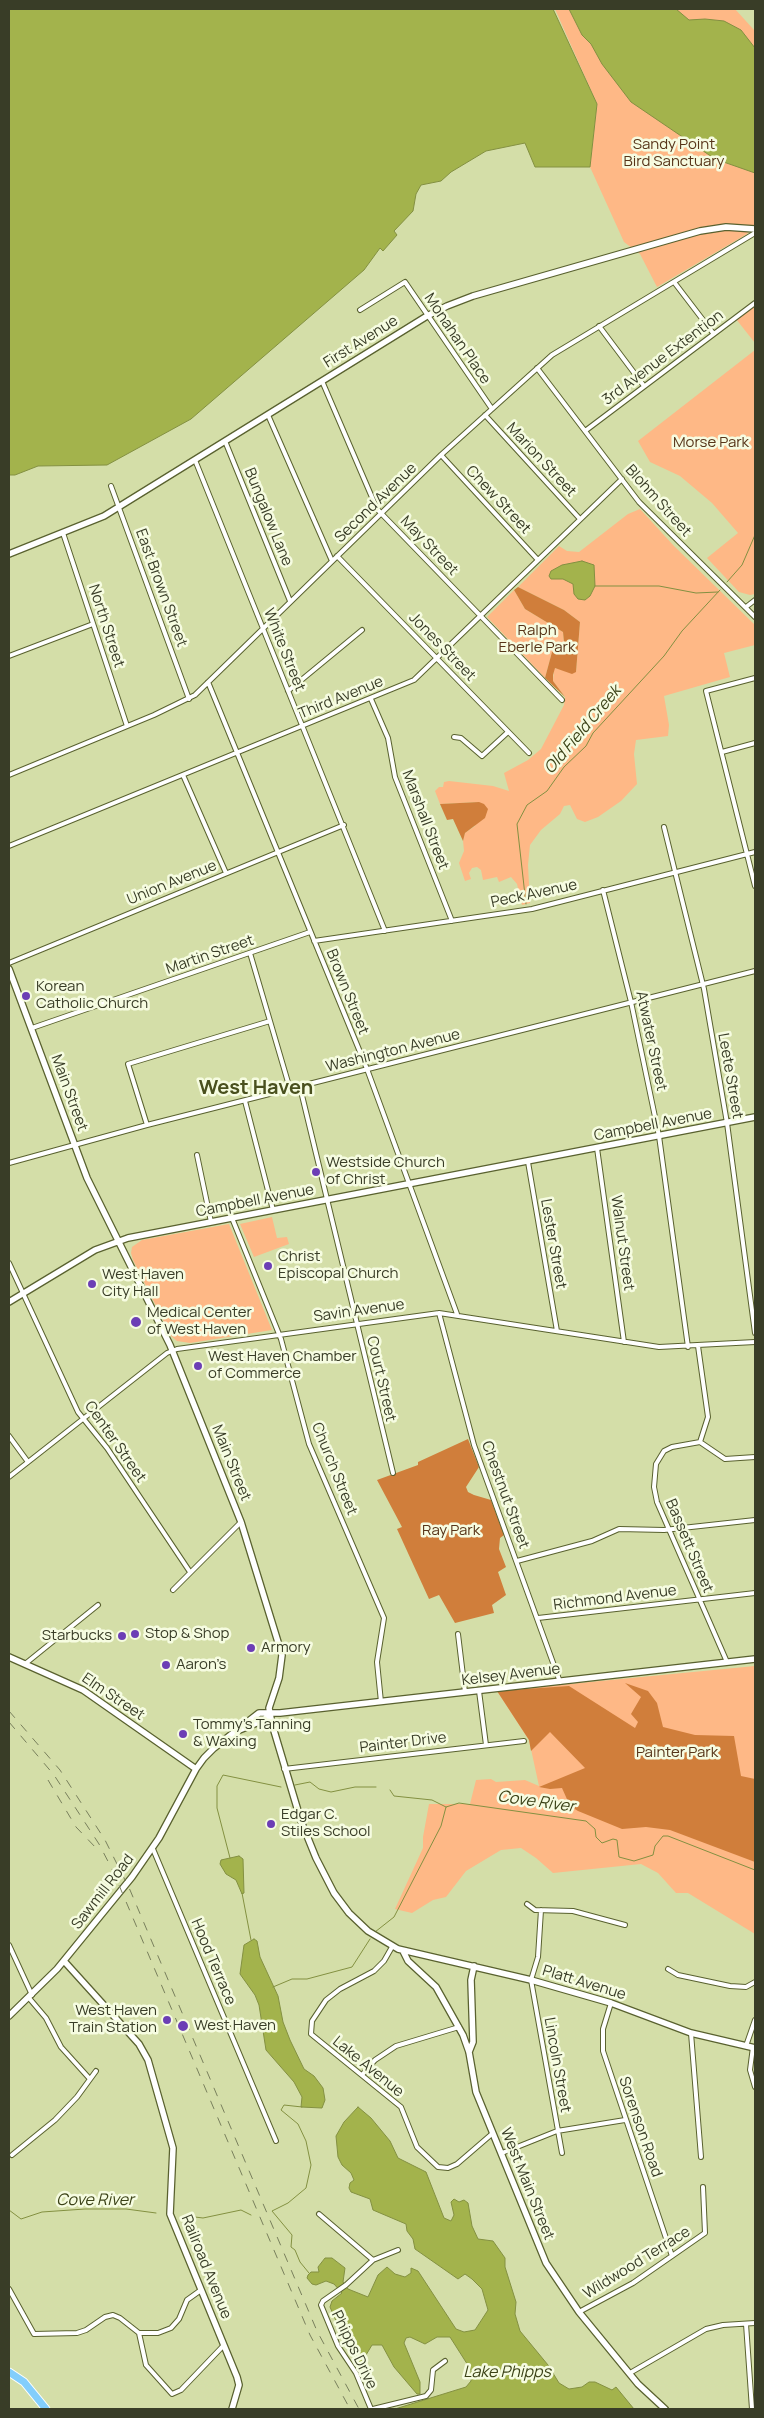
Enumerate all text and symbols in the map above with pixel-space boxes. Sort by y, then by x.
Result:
park label: Sandy Point Bird Sanctuary [623,136,725,171]
street label: Monahan Place [420,290,494,388]
street label: 3rd Avenue Extention [599,307,727,409]
street label: First Avenue [320,312,402,372]
street label: Marion Street [502,419,580,501]
park label: Morse Park [673,434,749,452]
street label: Second Avenue [331,459,421,547]
street label: Blohm Street [621,461,695,541]
street label: Chew Street [462,462,534,538]
street label: Bungalow Lane [240,465,296,569]
street label: May Street [396,513,462,579]
street label: East Brown Street [131,527,191,649]
street label: North Street [84,582,128,670]
street label: White Street [259,606,309,694]
street label: Jones Street [405,609,479,685]
park label: Ralph Eberle Park [499,622,575,657]
street label: Third Avenue [296,673,386,723]
water label: Old Field Creek [541,682,625,778]
street label: Marshall Street [398,768,452,872]
street label: Union Avenue [125,857,219,909]
street label: Peck Avenue [489,876,579,912]
street label: Martin Street [164,932,256,978]
street label: Brown Street [322,947,372,1037]
place label: Korean Catholic Church [36,978,148,1013]
street label: Atwater Street [632,989,670,1093]
marker: Korean Catholic Church [20,990,32,1002]
street label: Washington Avenue [324,1026,462,1076]
street label: Leete Street [714,1032,746,1120]
street label: Main Street [47,1052,91,1134]
district label: West Haven [199,1076,313,1100]
street label: Campbell Avenue [593,1105,713,1145]
place label: Westside Church of Christ [326,1154,445,1189]
marker: Westside Church of Christ [310,1166,322,1178]
street label: Campbell Avenue [195,1181,315,1221]
street label: Walnut Street [606,1194,638,1292]
street label: Lester Street [536,1198,570,1290]
place label: Christ Episcopal Church [278,1248,398,1283]
marker: Christ Episcopal Church [262,1260,274,1272]
place label: West Haven City Hall [102,1266,184,1301]
marker: West Haven City Hall [86,1278,98,1290]
street label: Savin Avenue [312,1296,406,1326]
place label: Medical Center of West Haven [147,1304,252,1339]
marker: Medical Center of West Haven [129,1315,143,1329]
street label: Court Street [362,1335,400,1423]
place label: West Haven Chamber of Commerce [208,1348,357,1383]
marker: West Haven Chamber of Commerce [192,1360,204,1372]
street label: Center Street [80,1398,150,1486]
street label: Church Street [307,1420,361,1518]
street label: Main Street [208,1422,254,1504]
street label: Chestnut Street [477,1439,533,1551]
street label: Bassett Street [661,1496,717,1596]
park label: Ray Park [422,1522,480,1540]
street label: Richmond Avenue [552,1582,678,1614]
place label: Stop & Shop [145,1625,229,1643]
place label: Starbucks [42,1627,112,1645]
marker: Stop & Shop [129,1628,141,1640]
marker: Starbucks [116,1630,128,1642]
place label: Armory [261,1639,311,1657]
marker: Armory [245,1642,257,1654]
place label: Aaron’s [176,1656,226,1674]
marker: Aaron’s [160,1659,172,1671]
street label: Kelsey Avenue [461,1660,561,1690]
street label: Elm Street [78,1669,148,1725]
place label: Tommy’s Tanning & Waxing [193,1716,311,1751]
marker: Tommy’s Tanning & Waxing [177,1728,189,1740]
street label: Painter Drive [359,1729,447,1757]
park label: Painter Park [636,1744,718,1762]
water label: Cove River [496,1787,576,1817]
place label: Edgar C. Stiles School [281,1806,371,1841]
marker: Edgar C. Stiles School [265,1818,277,1830]
street label: Sawmill Road [68,1851,138,1933]
street label: Hood Terrace [187,1916,239,2008]
street label: Platt Avenue [540,1962,628,2004]
place label: West Haven Train Station [69,2002,157,2037]
marker: West Haven Train Station [161,2014,173,2026]
street label: Lincoln Street [540,2016,574,2114]
place label: West Haven [194,2017,276,2035]
marker: West Haven [176,2019,190,2033]
street label: Lake Avenue [329,2033,407,2101]
street label: Sorenson Road [614,2074,666,2180]
street label: West Main Street [496,2125,558,2243]
water label: Cove River [56,2191,134,2211]
street label: Railroad Avenue [177,2212,235,2322]
street label: Wildwood Terrace [580,2223,694,2303]
street label: Phipps Drive [327,2308,381,2392]
water label: Lake Phipps [463,2363,551,2383]

